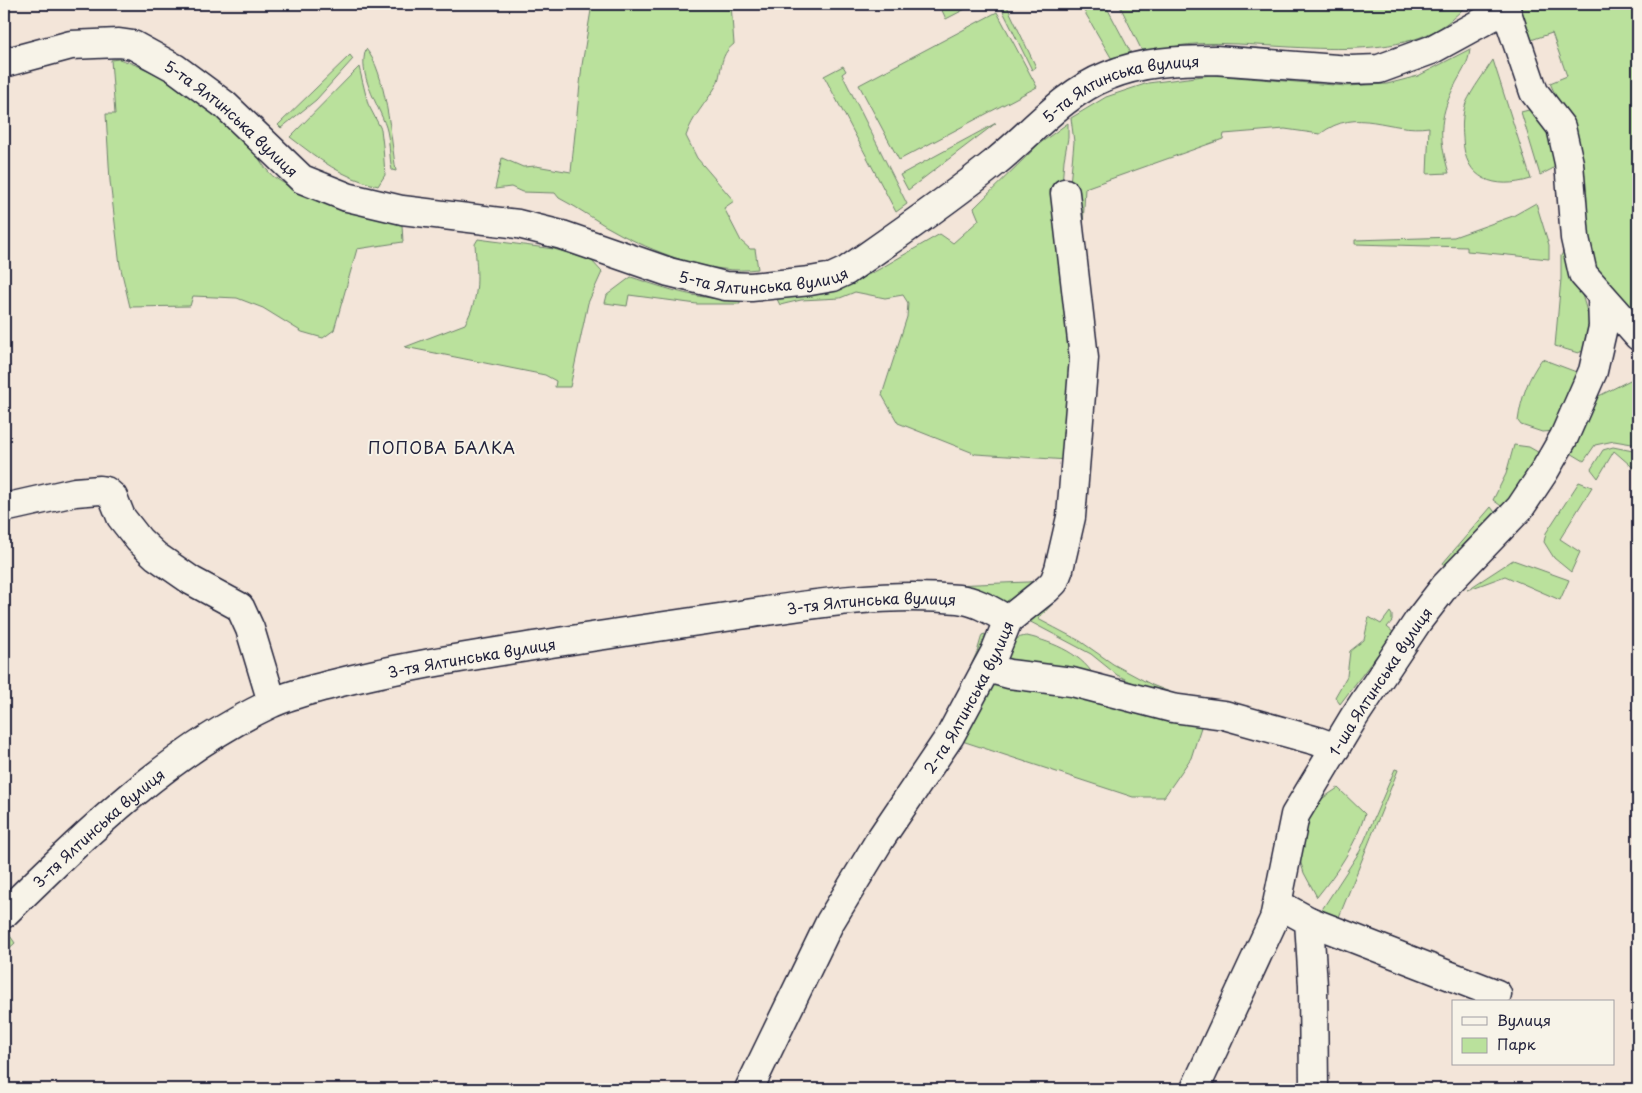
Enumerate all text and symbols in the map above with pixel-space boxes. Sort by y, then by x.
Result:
street label: 5-та Ялтинська вулиця [1036,49,1200,127]
street label: 5-та Ялтинська вулиця [161,53,304,182]
street label: 5-та Ялтинська вулиця [677,260,852,299]
district label: ПОПОВА БАЛКА [368,435,516,459]
street label: 3-тя Ялтинська вулиця [785,585,957,619]
street label: 1-ша Ялтинська вулиця [1322,601,1437,760]
street label: 2-га Ялтинська вулиця [917,617,1018,778]
street label: 3-тя Ялтинська вулиця [386,631,557,683]
street label: 3-тя Ялтинська вулиця [27,762,169,892]
legend [1452,1000,1614,1066]
text: Вулиця [1497,1008,1551,1031]
text: Парк [1497,1032,1536,1055]

